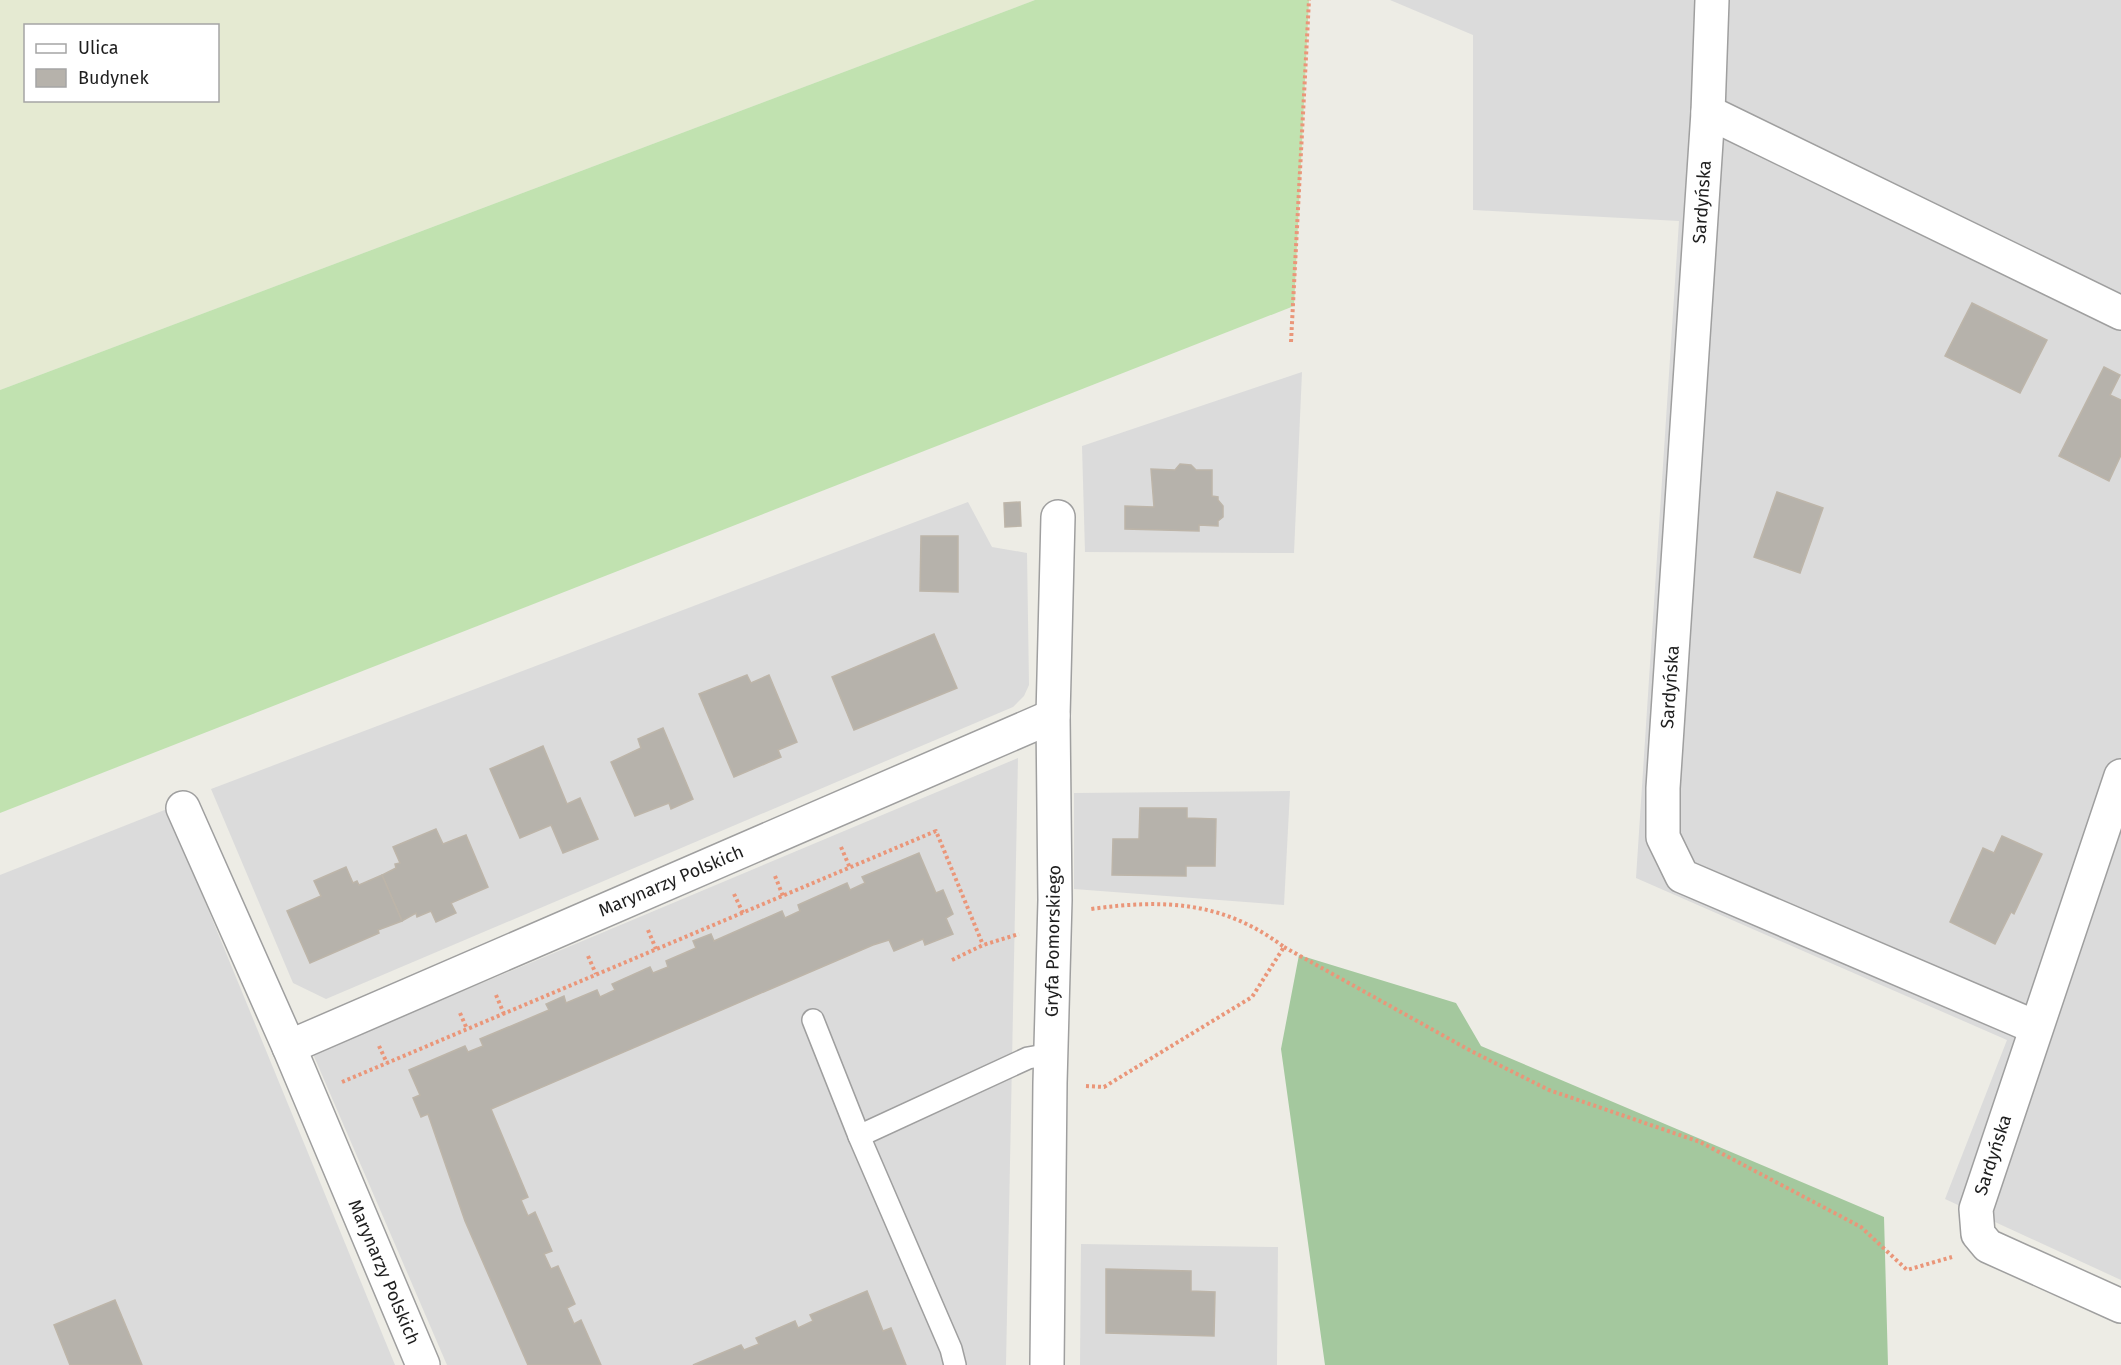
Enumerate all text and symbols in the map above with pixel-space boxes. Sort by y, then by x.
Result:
legend [24,24,219,102]
text: Ulica [78,37,118,59]
text: Budynek [78,67,149,89]
street label: Sardyńska [1688,160,1716,244]
street label: Sardyńska [1656,645,1684,729]
street label: Marynarzy Polskich [595,840,747,922]
street label: Gryfa Pomorskiego [1041,865,1065,1017]
street label: Sardyńska [1970,1112,2016,1198]
street label: Marynarzy Polskich [343,1196,425,1348]

